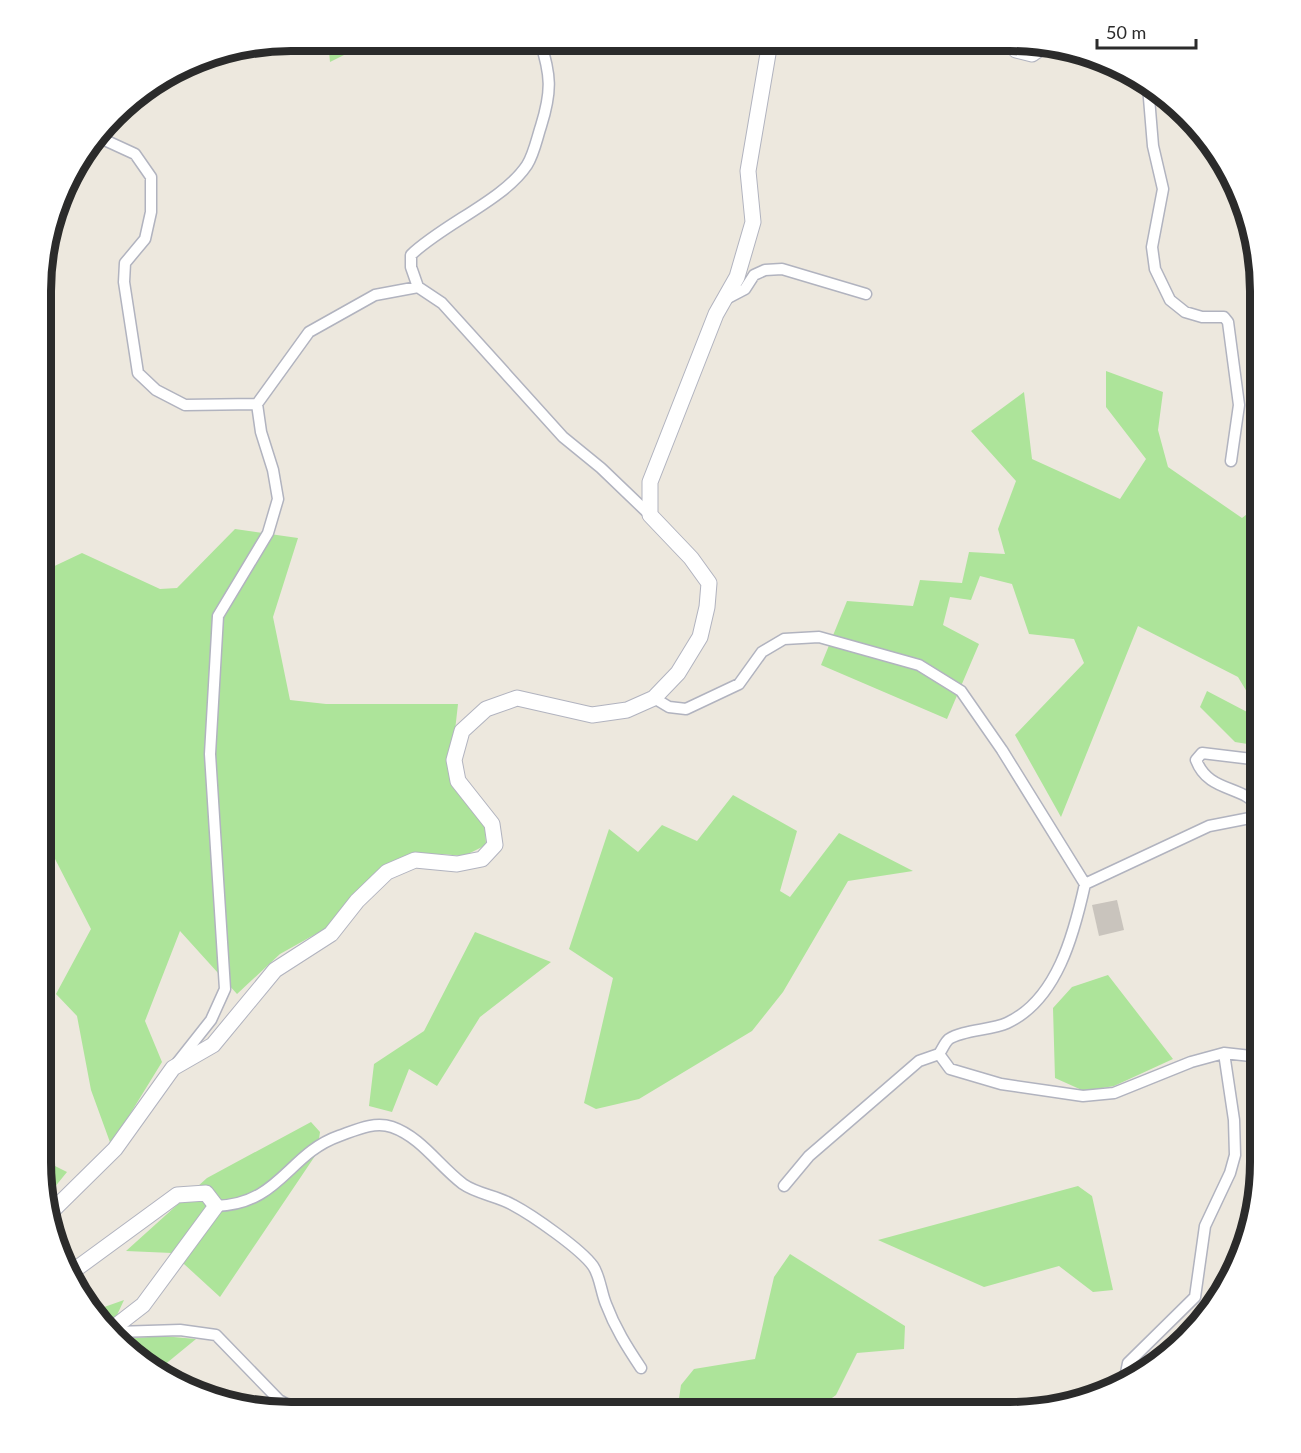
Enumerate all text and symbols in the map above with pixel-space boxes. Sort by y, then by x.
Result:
scale bar [1097,12,1196,50]
text: 50 m [1106,21,1146,43]

